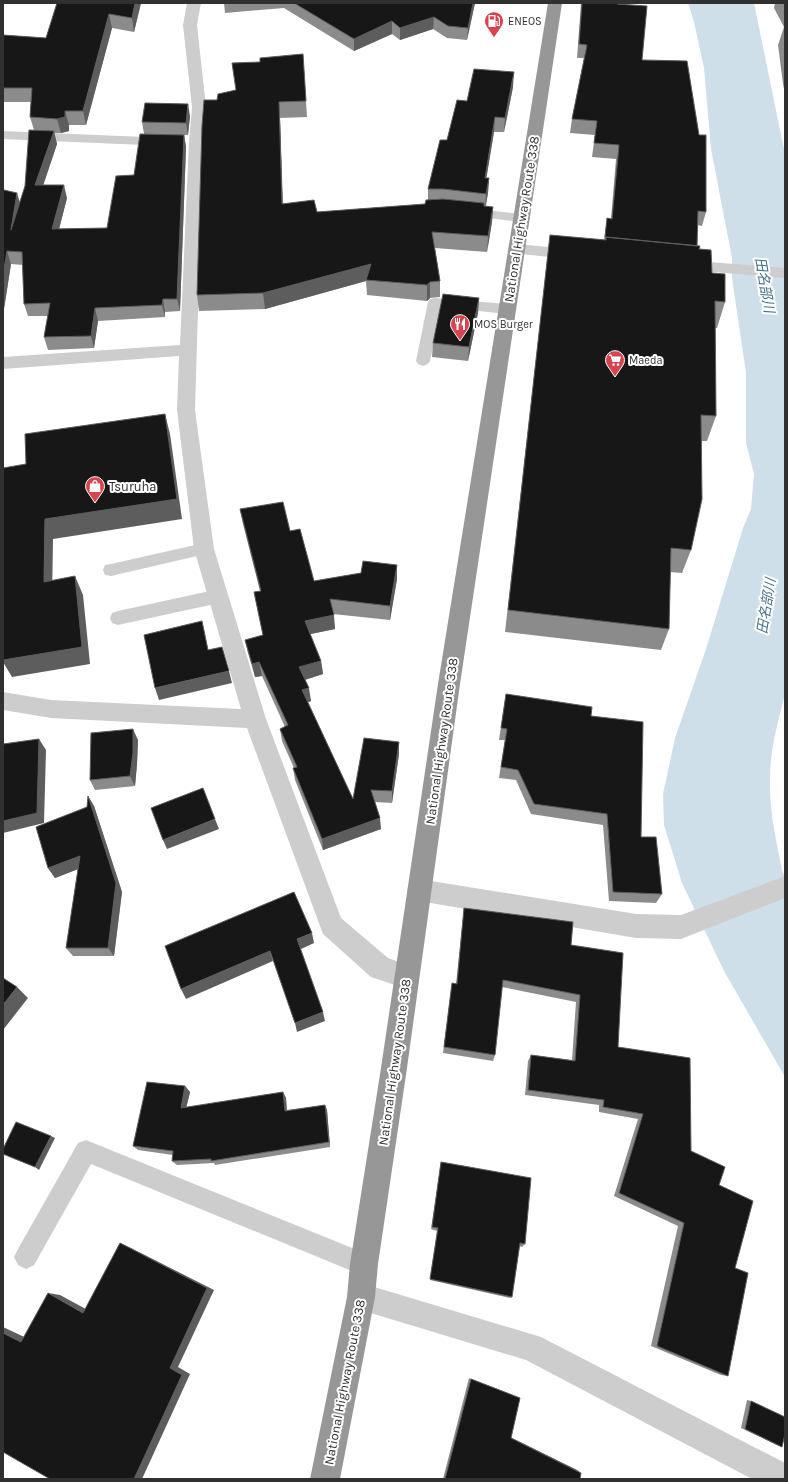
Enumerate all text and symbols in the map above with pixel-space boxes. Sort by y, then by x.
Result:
fuel station icon: ENEOS [483,10,505,38]
place label: ENEOS [508,15,542,28]
street label: National Highway Route 338 [501,135,542,303]
water label: 田名部川 [751,256,778,316]
restaurant icon: MOS Burger [449,313,471,341]
place label: MOS Burger [474,318,533,331]
supermarket icon: Maeda [604,349,626,377]
place label: Maeda [629,354,663,367]
shop icon: Tsuruha [84,475,106,503]
place label: Tsuruha [109,479,157,494]
water label: 田名部川 [754,575,780,635]
street label: National Highway Route 338 [422,657,461,825]
street label: National Highway Route 338 [375,978,414,1146]
street label: National Highway Route 338 [321,1298,368,1466]

